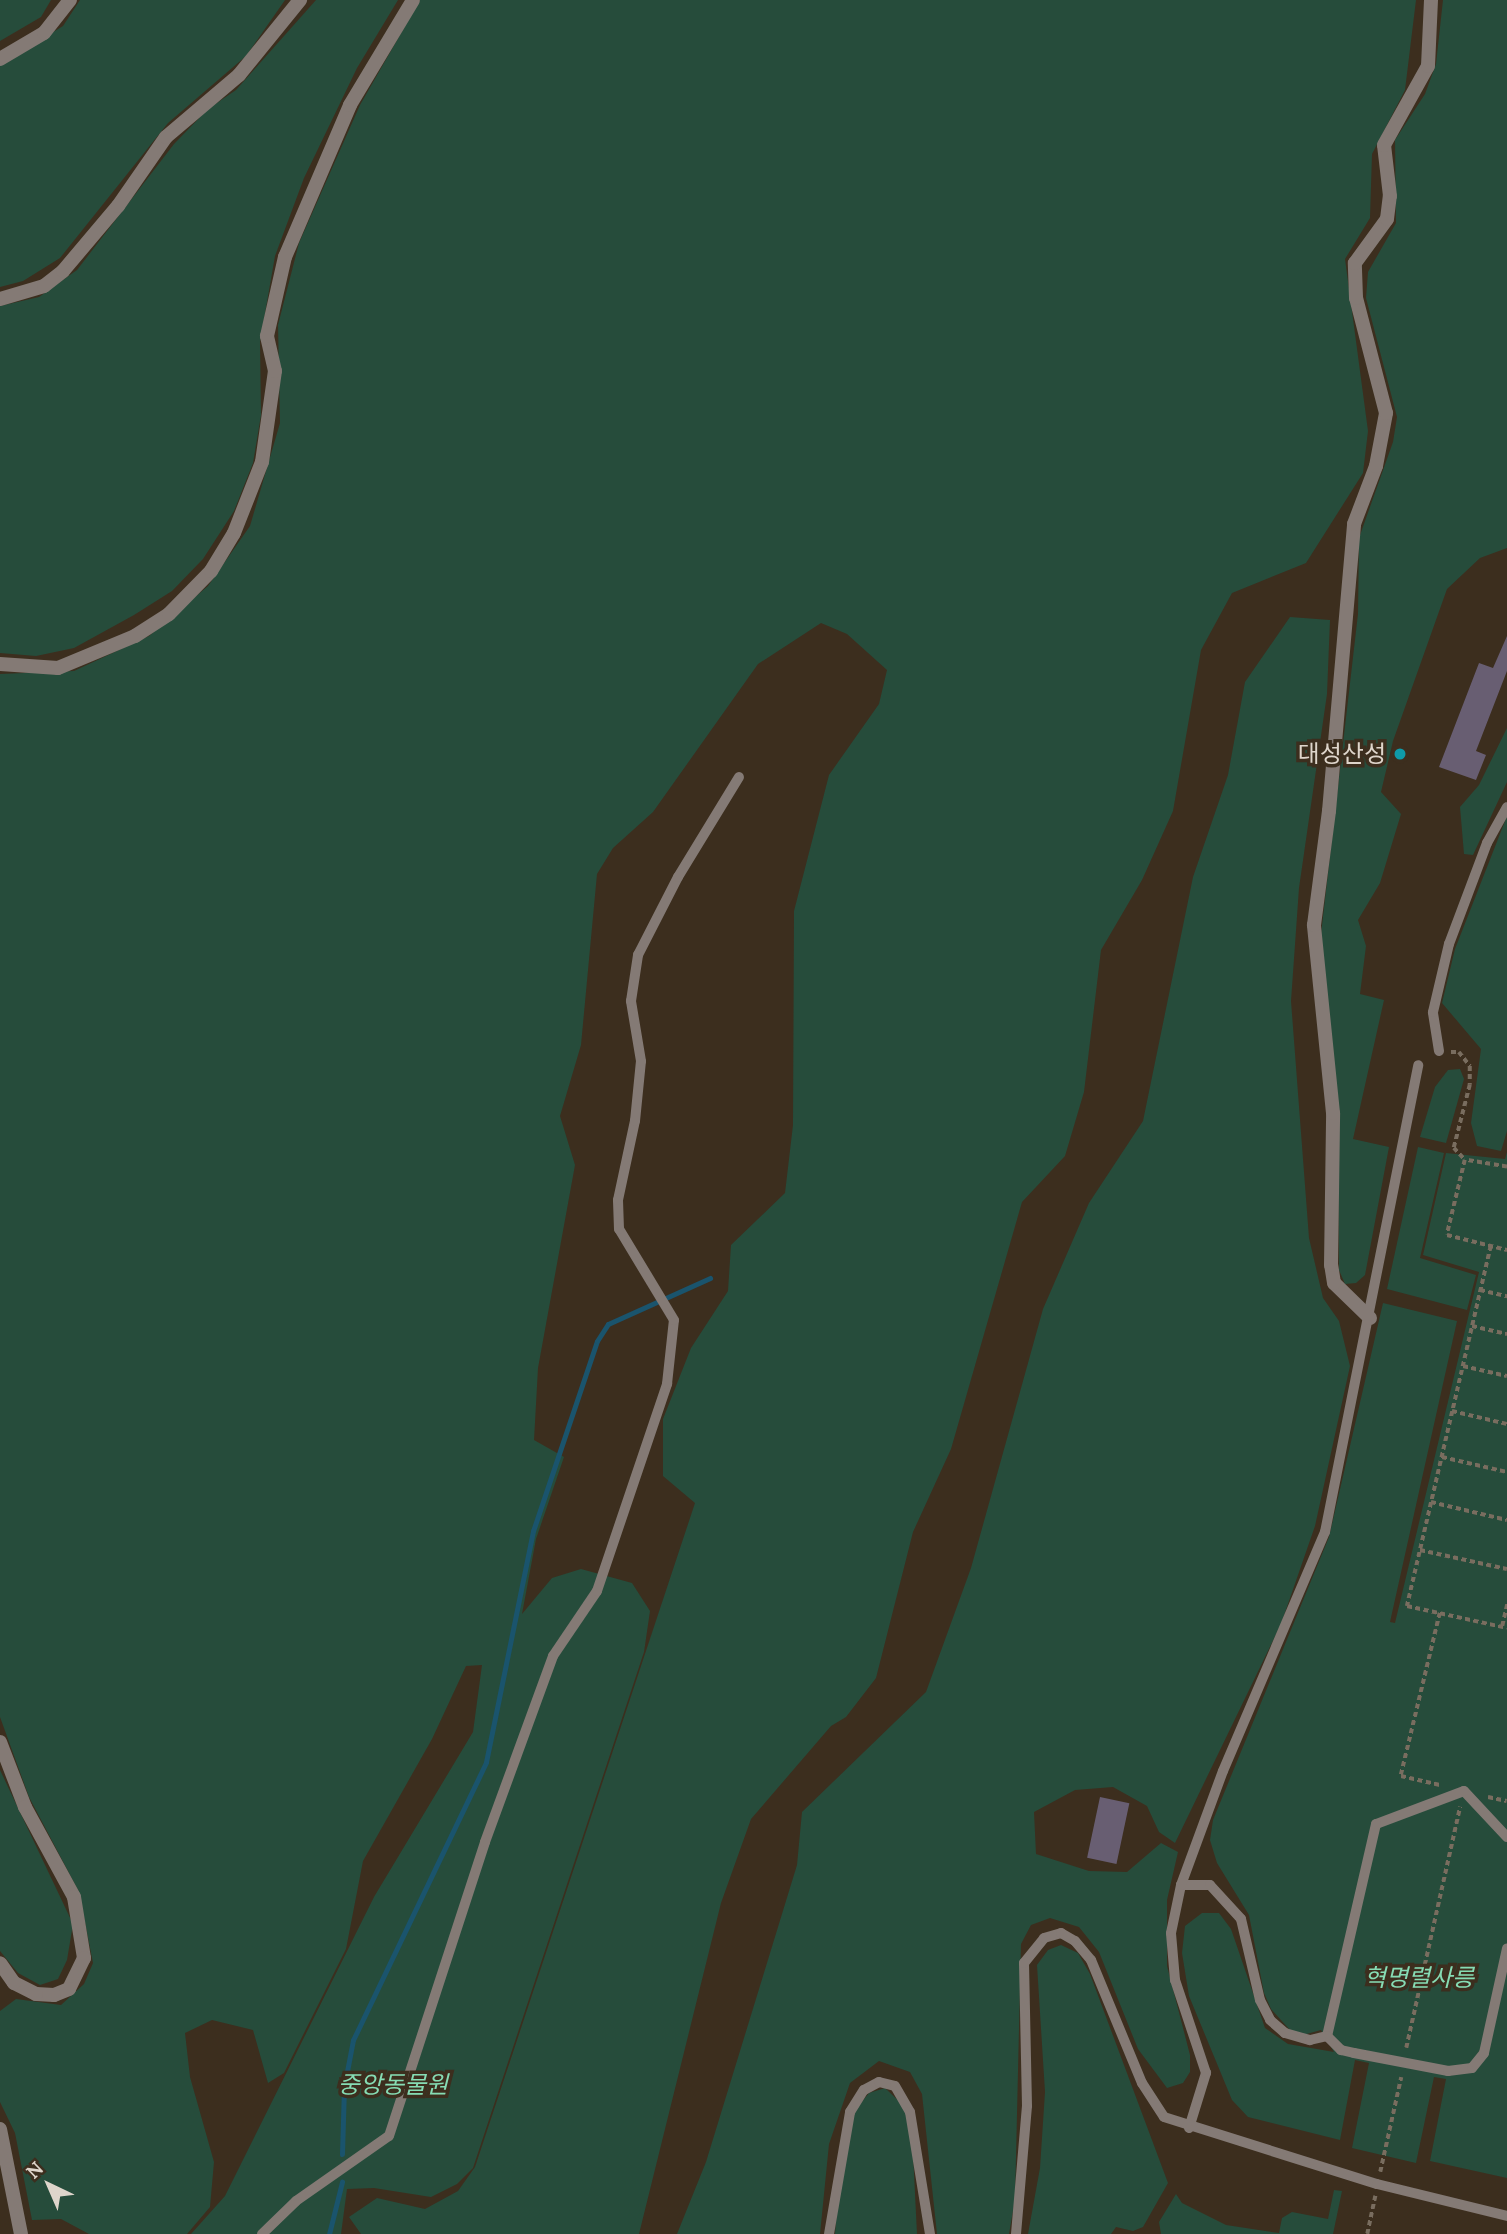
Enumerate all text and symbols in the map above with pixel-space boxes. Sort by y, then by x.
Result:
place label: 대성산성 [1298,740,1386,768]
marker: 대성산성 [1392,746,1408,762]
park label: 혁명렬사릉 [1364,1964,1474,1992]
park label: 중앙동물원 [338,2071,448,2099]
north arrow [14,2150,84,2220]
text: N [21,2156,48,2184]

